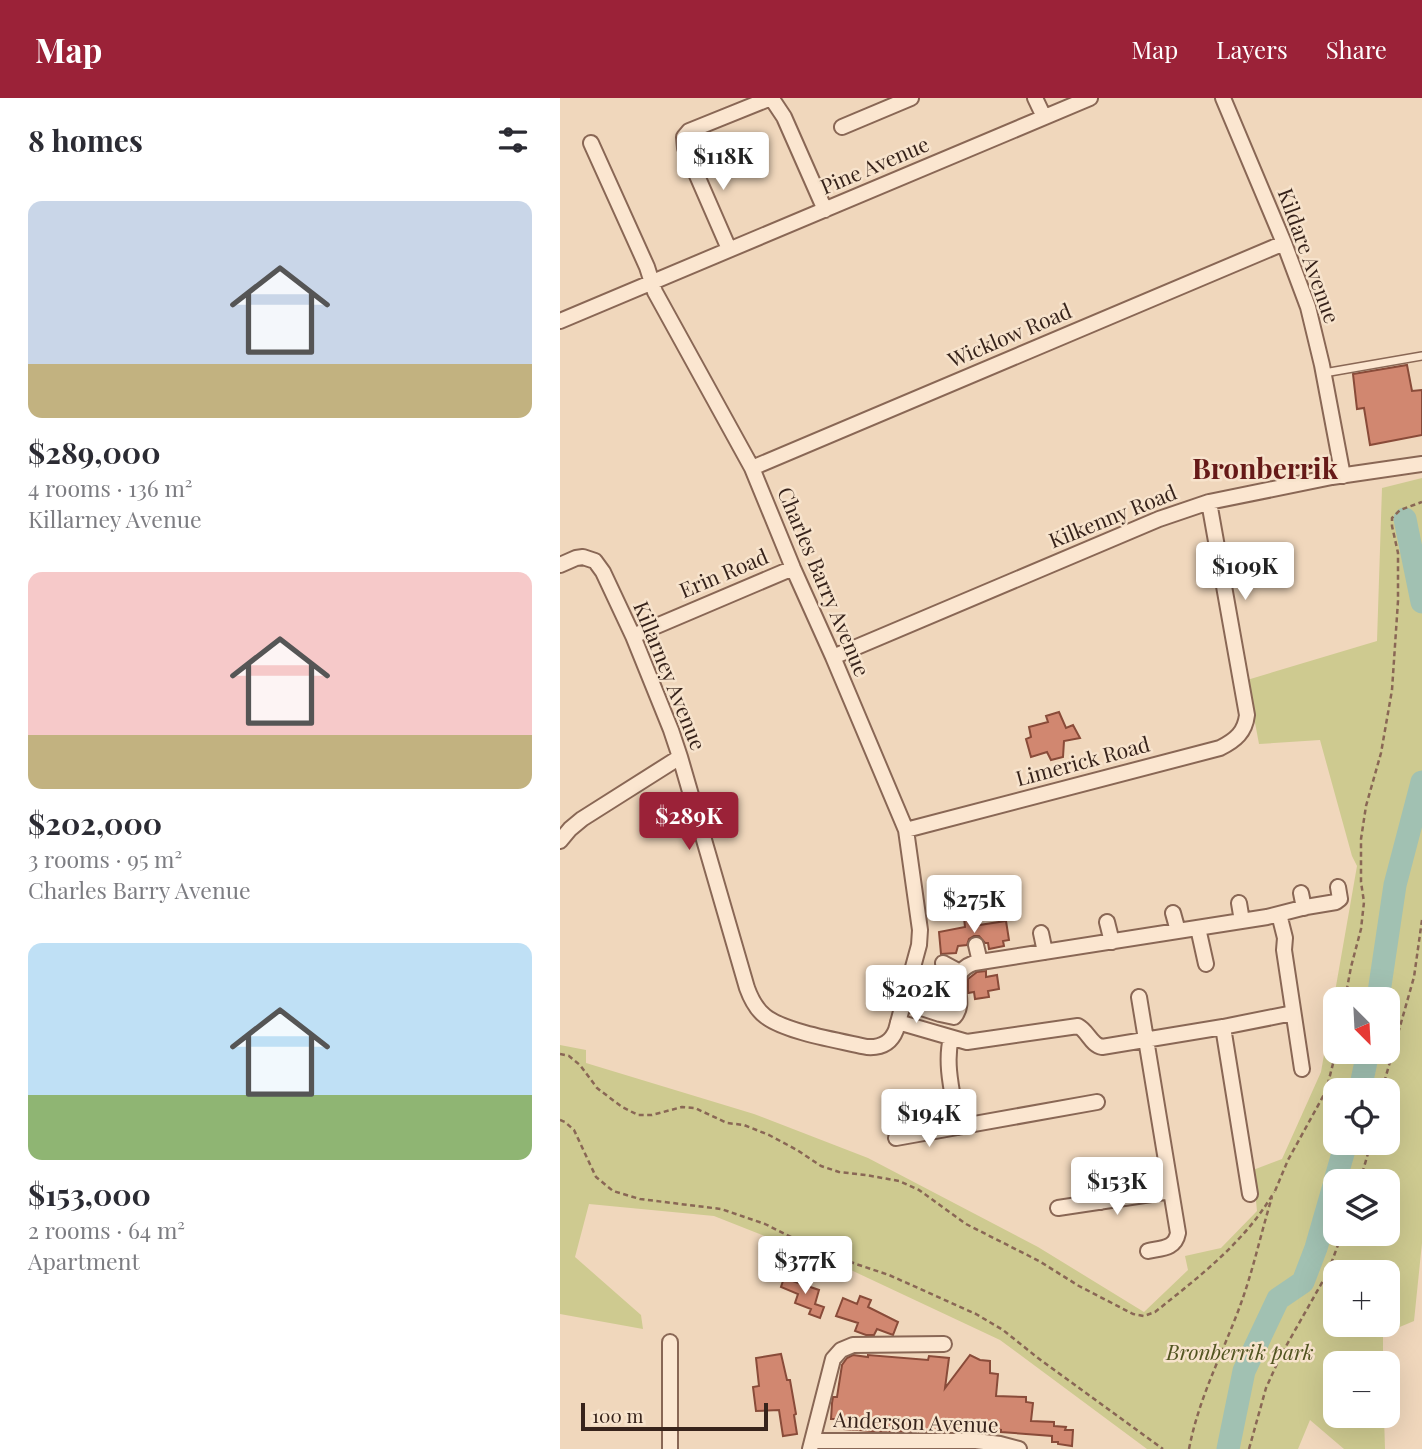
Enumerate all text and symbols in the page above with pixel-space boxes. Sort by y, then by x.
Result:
text: Map [35,27,102,71]
text: Map [1132,33,1178,65]
text: Layers [1216,33,1288,65]
text: Share [1326,33,1387,65]
text: 8 homes [28,120,143,160]
icon: filters [494,121,532,159]
street label: Pine Avenue [816,129,933,200]
pin: $118K [674,132,772,192]
text: $118K [693,139,753,170]
street label: Kildare Avenue [1272,184,1347,327]
icon: home [217,247,343,373]
street label: Wicklow Road [942,296,1075,373]
text: $289,000 [28,432,161,472]
district label: Bronberrik [1192,449,1339,486]
text: 4 rooms · 136 m² [28,472,193,503]
street label: Kilkenny Road [1044,477,1180,553]
street label: Charles Barry Avenue [772,482,877,680]
text: Killarney Avenue [28,503,202,534]
street label: Erin Road [675,541,772,603]
pin: $109K [1196,542,1294,602]
text: $109K [1212,549,1278,580]
street label: Killarney Avenue [628,597,714,754]
icon: home [217,618,343,744]
street label: Limerick Road [1012,729,1153,791]
pin: $289K [640,792,738,852]
text: $289K [655,799,723,830]
text: $202,000 [28,803,162,843]
text: 3 rooms · 95 m² [28,843,182,874]
text: Charles Barry Avenue [28,874,251,905]
pin: $275K [925,876,1023,935]
text: $275K [943,882,1005,913]
pin: $202K [867,965,965,1025]
text: $202K [882,972,950,1003]
north arrow [1323,987,1400,1064]
map controls [1323,987,1400,1428]
icon: home [217,989,343,1115]
button: locate [1323,1078,1400,1155]
pin: $194K [880,1090,978,1149]
text: $194K [897,1096,961,1127]
pin: $153K [1068,1158,1166,1217]
text: $153K [1087,1164,1147,1195]
button: layers [1323,1169,1400,1246]
text: $153,000 [28,1174,151,1214]
text: 2 rooms · 64 m² [28,1214,185,1245]
pin: $377K [756,1236,854,1296]
text: $377K [774,1243,836,1274]
text: Apartment [28,1245,140,1276]
button: + [1323,1260,1400,1337]
park label: Bronberrik park [1165,1337,1314,1365]
button: − [1323,1351,1400,1428]
scale bar [581,1400,768,1432]
text: 100 m [592,1402,643,1428]
street label: Anderson Avenue [832,1404,999,1438]

